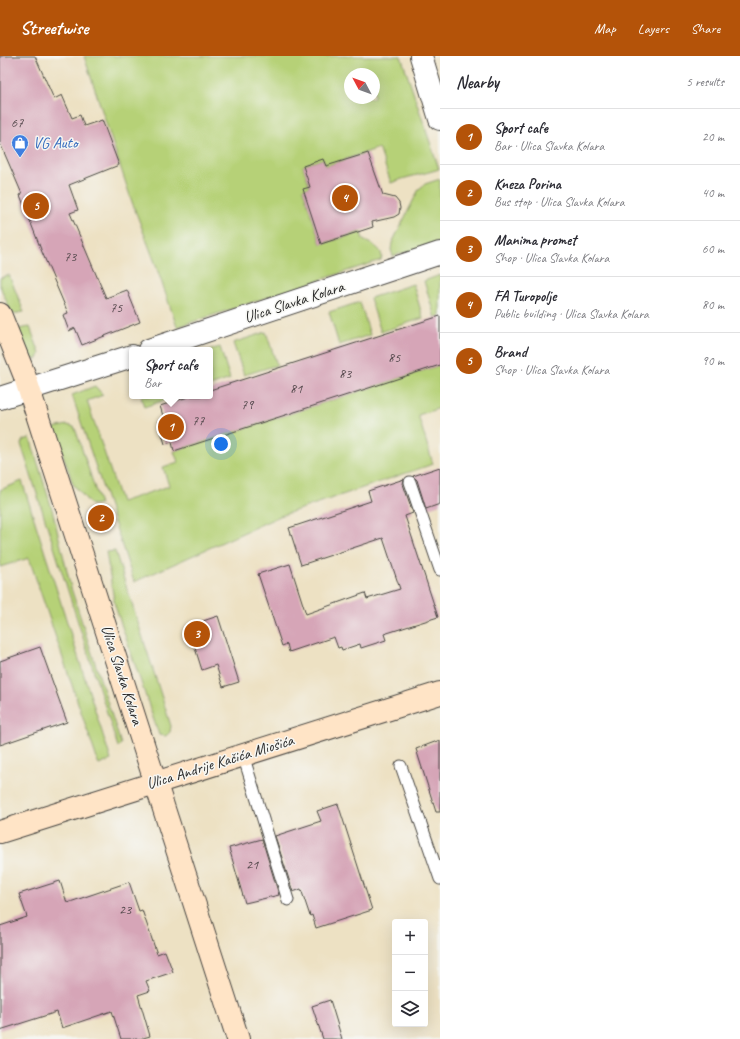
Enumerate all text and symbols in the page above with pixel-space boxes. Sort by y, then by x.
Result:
text: Streetwise [20,16,88,40]
text: Map [594,20,616,37]
text: Layers [638,20,669,37]
text: Share [691,20,720,37]
north arrow [344,68,380,104]
text: Nearby [456,72,499,93]
text: 5 results [686,74,724,90]
house number: 67 [11,114,24,131]
text: Sport cafe [494,119,548,138]
text: 1 [466,129,472,145]
text: 20 m [702,129,724,145]
shop icon: VG Auto [10,133,30,158]
place label: VG Auto [33,133,80,153]
text: Bar · Ulica Slavka Kolara [494,138,604,154]
text: Kneza Porina [494,175,561,194]
pin: 4 [332,183,358,213]
text: 2 [466,185,472,201]
text: 40 m [702,185,724,201]
pin: 5 [23,191,49,221]
text: Bus stop · Ulica Slavka Kolara [494,194,624,210]
text: Manima promet [494,231,576,250]
text: 3 [466,241,472,257]
text: 60 m [702,241,724,257]
house number: 73 [64,248,78,265]
text: Shop · Ulica Slavka Kolara [494,250,609,266]
street label: Ulica Slavka Kolara [242,276,347,328]
text: FA Turopolje [494,287,556,306]
text: 4 [466,297,472,313]
text: 80 m [702,297,724,313]
house number: 75 [110,299,123,316]
text: Public building · Ulica Slavka Kolara [494,306,649,322]
text: Brand [494,343,527,362]
popup [129,347,213,399]
house number: 85 [388,349,401,366]
text: 5 [466,353,472,369]
text: 90 m [702,353,724,369]
text: Sport cafe [144,356,198,375]
text: Shop · Ulica Slavka Kolara [494,362,609,378]
house number: 83 [339,365,353,382]
text: Bar [144,375,161,391]
house number: 81 [290,380,303,397]
house number: 79 [241,396,255,413]
pin: 1 [158,412,184,442]
house number: 77 [192,412,205,429]
your location [211,434,231,454]
pin: 2 [88,503,114,533]
pin: 3 [184,619,210,649]
street label: Ulica Slavka Kolara [96,623,148,728]
street label: Ulica Andrije Kačića Miošića [144,730,297,794]
house number: 21 [246,856,259,873]
house number: 23 [119,901,133,918]
map controls [392,919,428,1027]
button: + [392,919,428,955]
button: − [392,955,428,991]
button: layers [392,991,428,1027]

